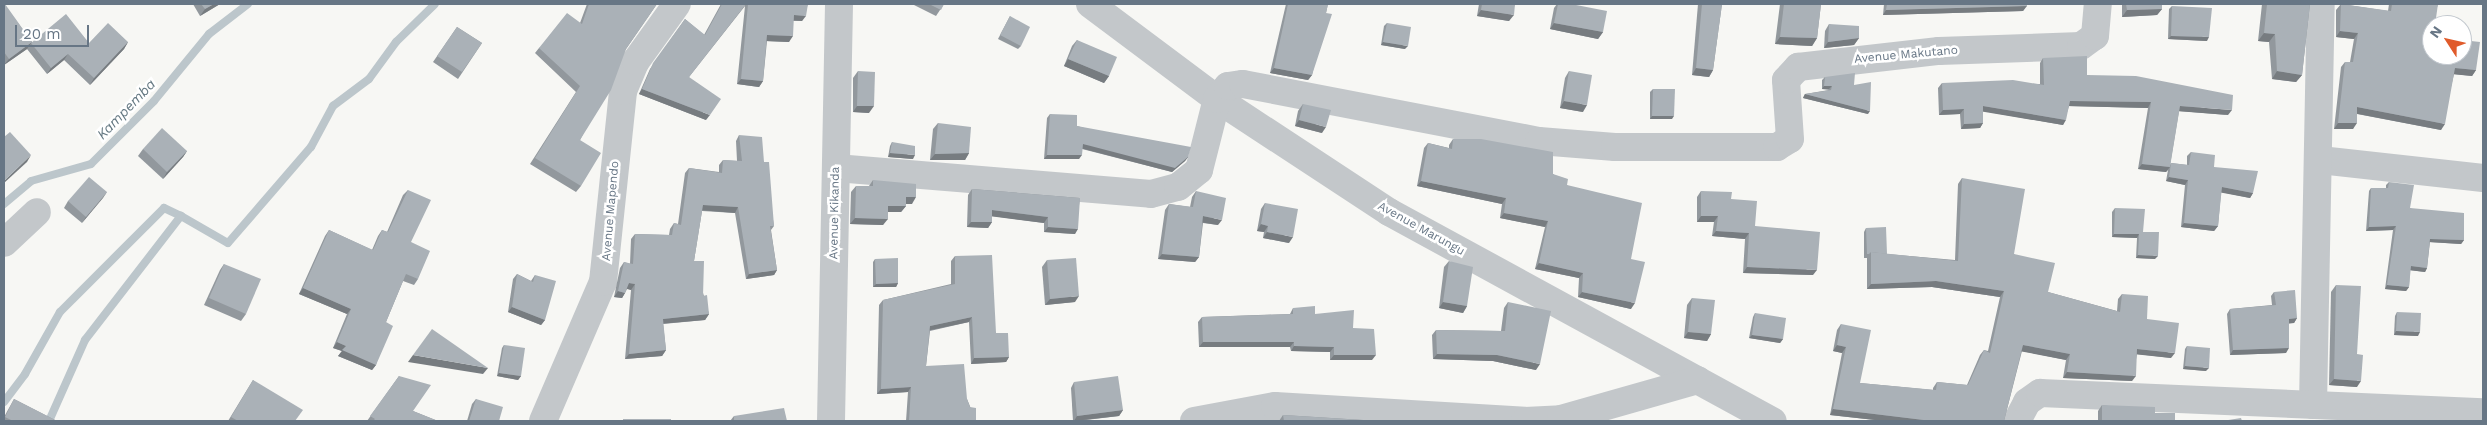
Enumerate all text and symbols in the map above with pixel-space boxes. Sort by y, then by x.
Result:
scale bar [18,15,91,47]
north arrow [2422,15,2472,65]
text: N [2426,23,2445,41]
text: 20 m [23,25,61,43]
street label: Avenue Makutano [1853,43,1959,67]
water label: Kampemba [93,75,159,143]
street label: Avenue Mapendo [599,161,623,261]
street label: Avenue Kikanda [827,166,843,260]
street label: Avenue Marungu [1375,199,1467,259]

